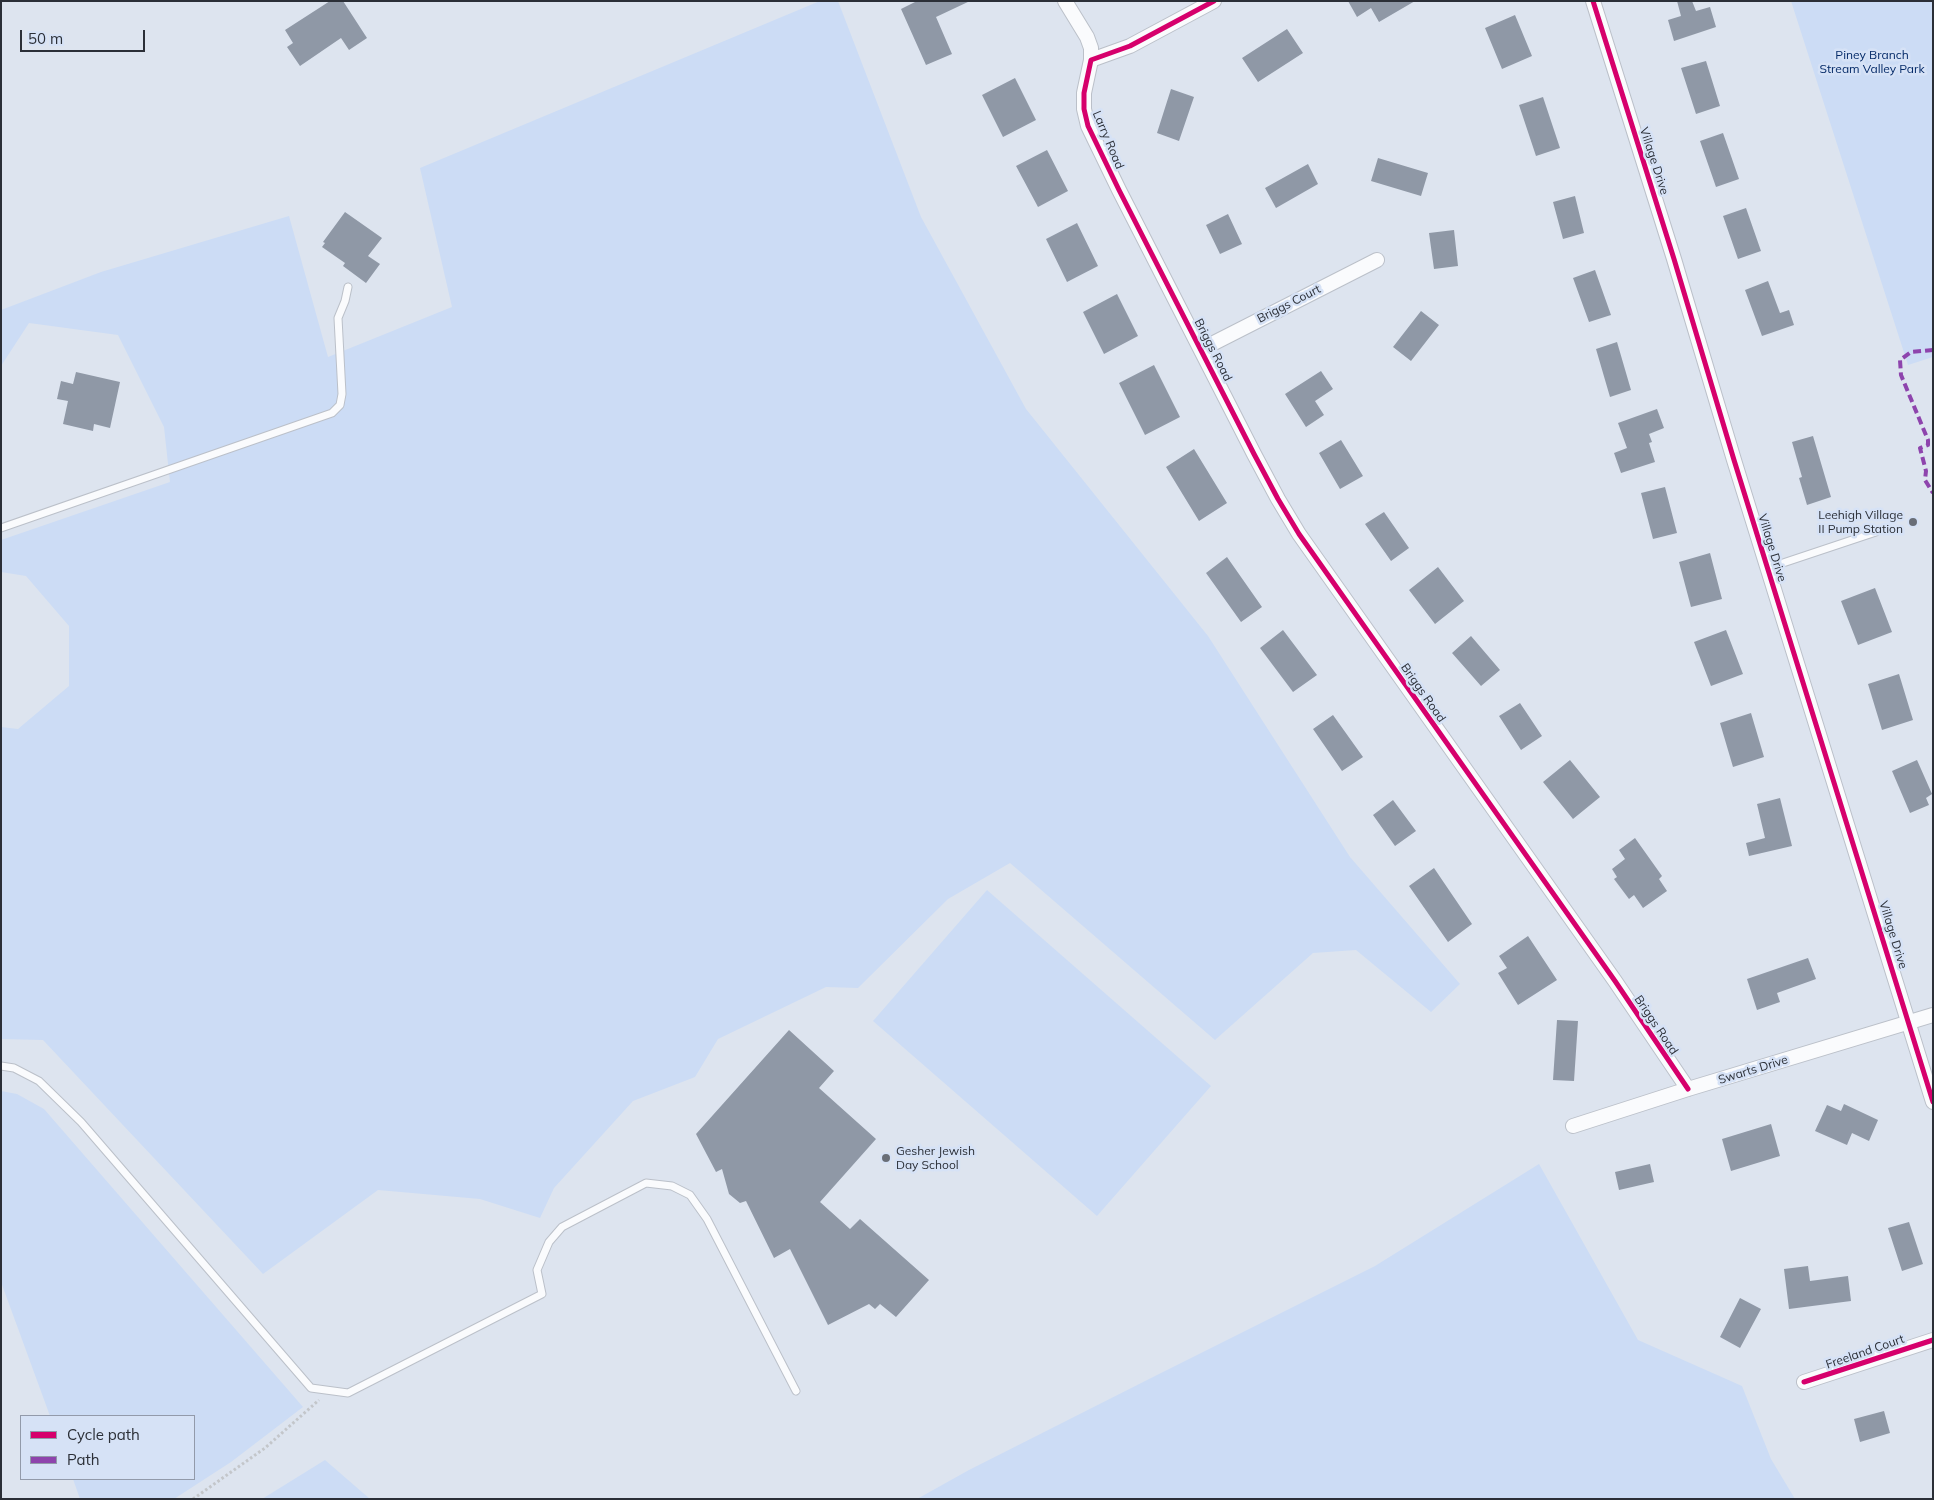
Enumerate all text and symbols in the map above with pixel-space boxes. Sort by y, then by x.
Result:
scale bar [22,20,148,52]
text: 50 m [28,29,63,48]
park label: Piney Branch Stream Valley Park [1819,48,1925,76]
street label: Larry Road [1089,109,1127,171]
street label: Village Drive [1636,125,1672,197]
street label: Briggs Court [1255,282,1323,326]
street label: Briggs Road [1191,316,1235,384]
place label: Leehigh Village II Pump Station [1818,508,1903,536]
street label: Village Drive [1755,512,1789,584]
marker: Leehigh Village II Pump Station [1907,516,1919,528]
street label: Briggs Road [1398,661,1448,725]
street label: Village Drive [1876,899,1910,971]
street label: Briggs Road [1631,993,1681,1057]
street label: Swarts Drive [1717,1053,1789,1087]
place label: Gesher Jewish Day School [896,1144,975,1172]
marker: Gesher Jewish Day School [880,1152,892,1164]
street label: Freeland Court [1824,1332,1906,1372]
legend [20,1415,195,1480]
text: Cycle path [67,1425,140,1444]
text: Path [67,1450,99,1469]

